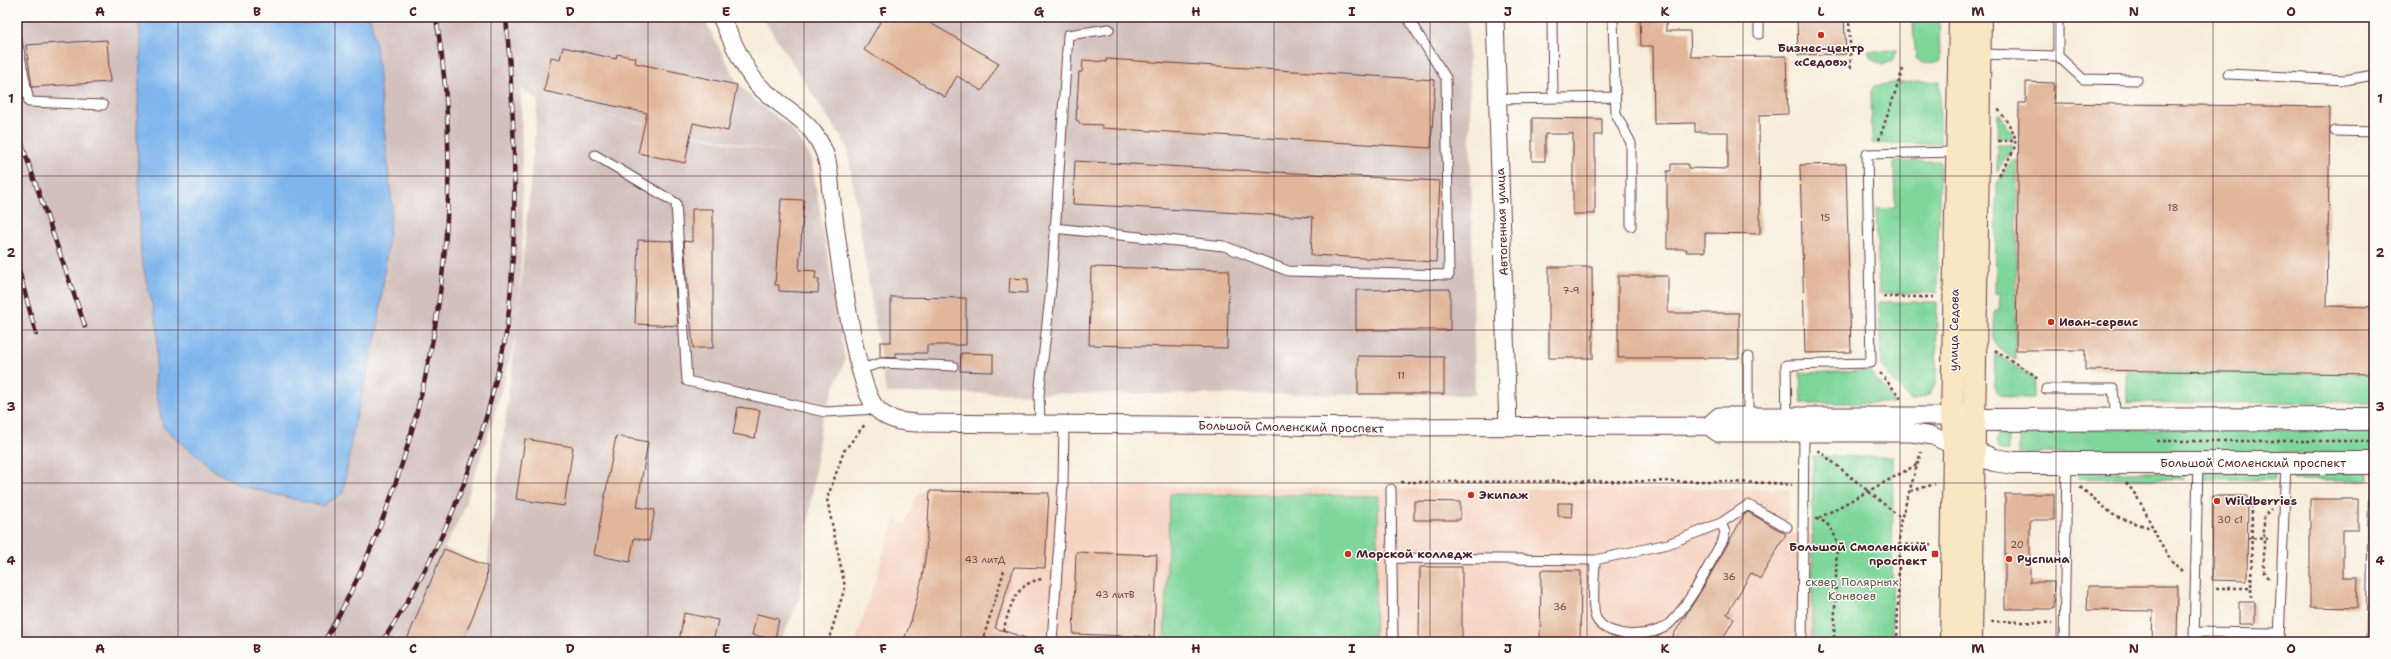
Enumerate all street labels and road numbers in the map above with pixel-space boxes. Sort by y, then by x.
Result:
street label: Автогенная улица [1492,167,1512,276]
street label: улица Седова [1945,288,1963,371]
street label: Большой Смоленский проспект [1198,417,1385,437]
street label: Большой Смоленский проспект [2160,455,2347,471]

